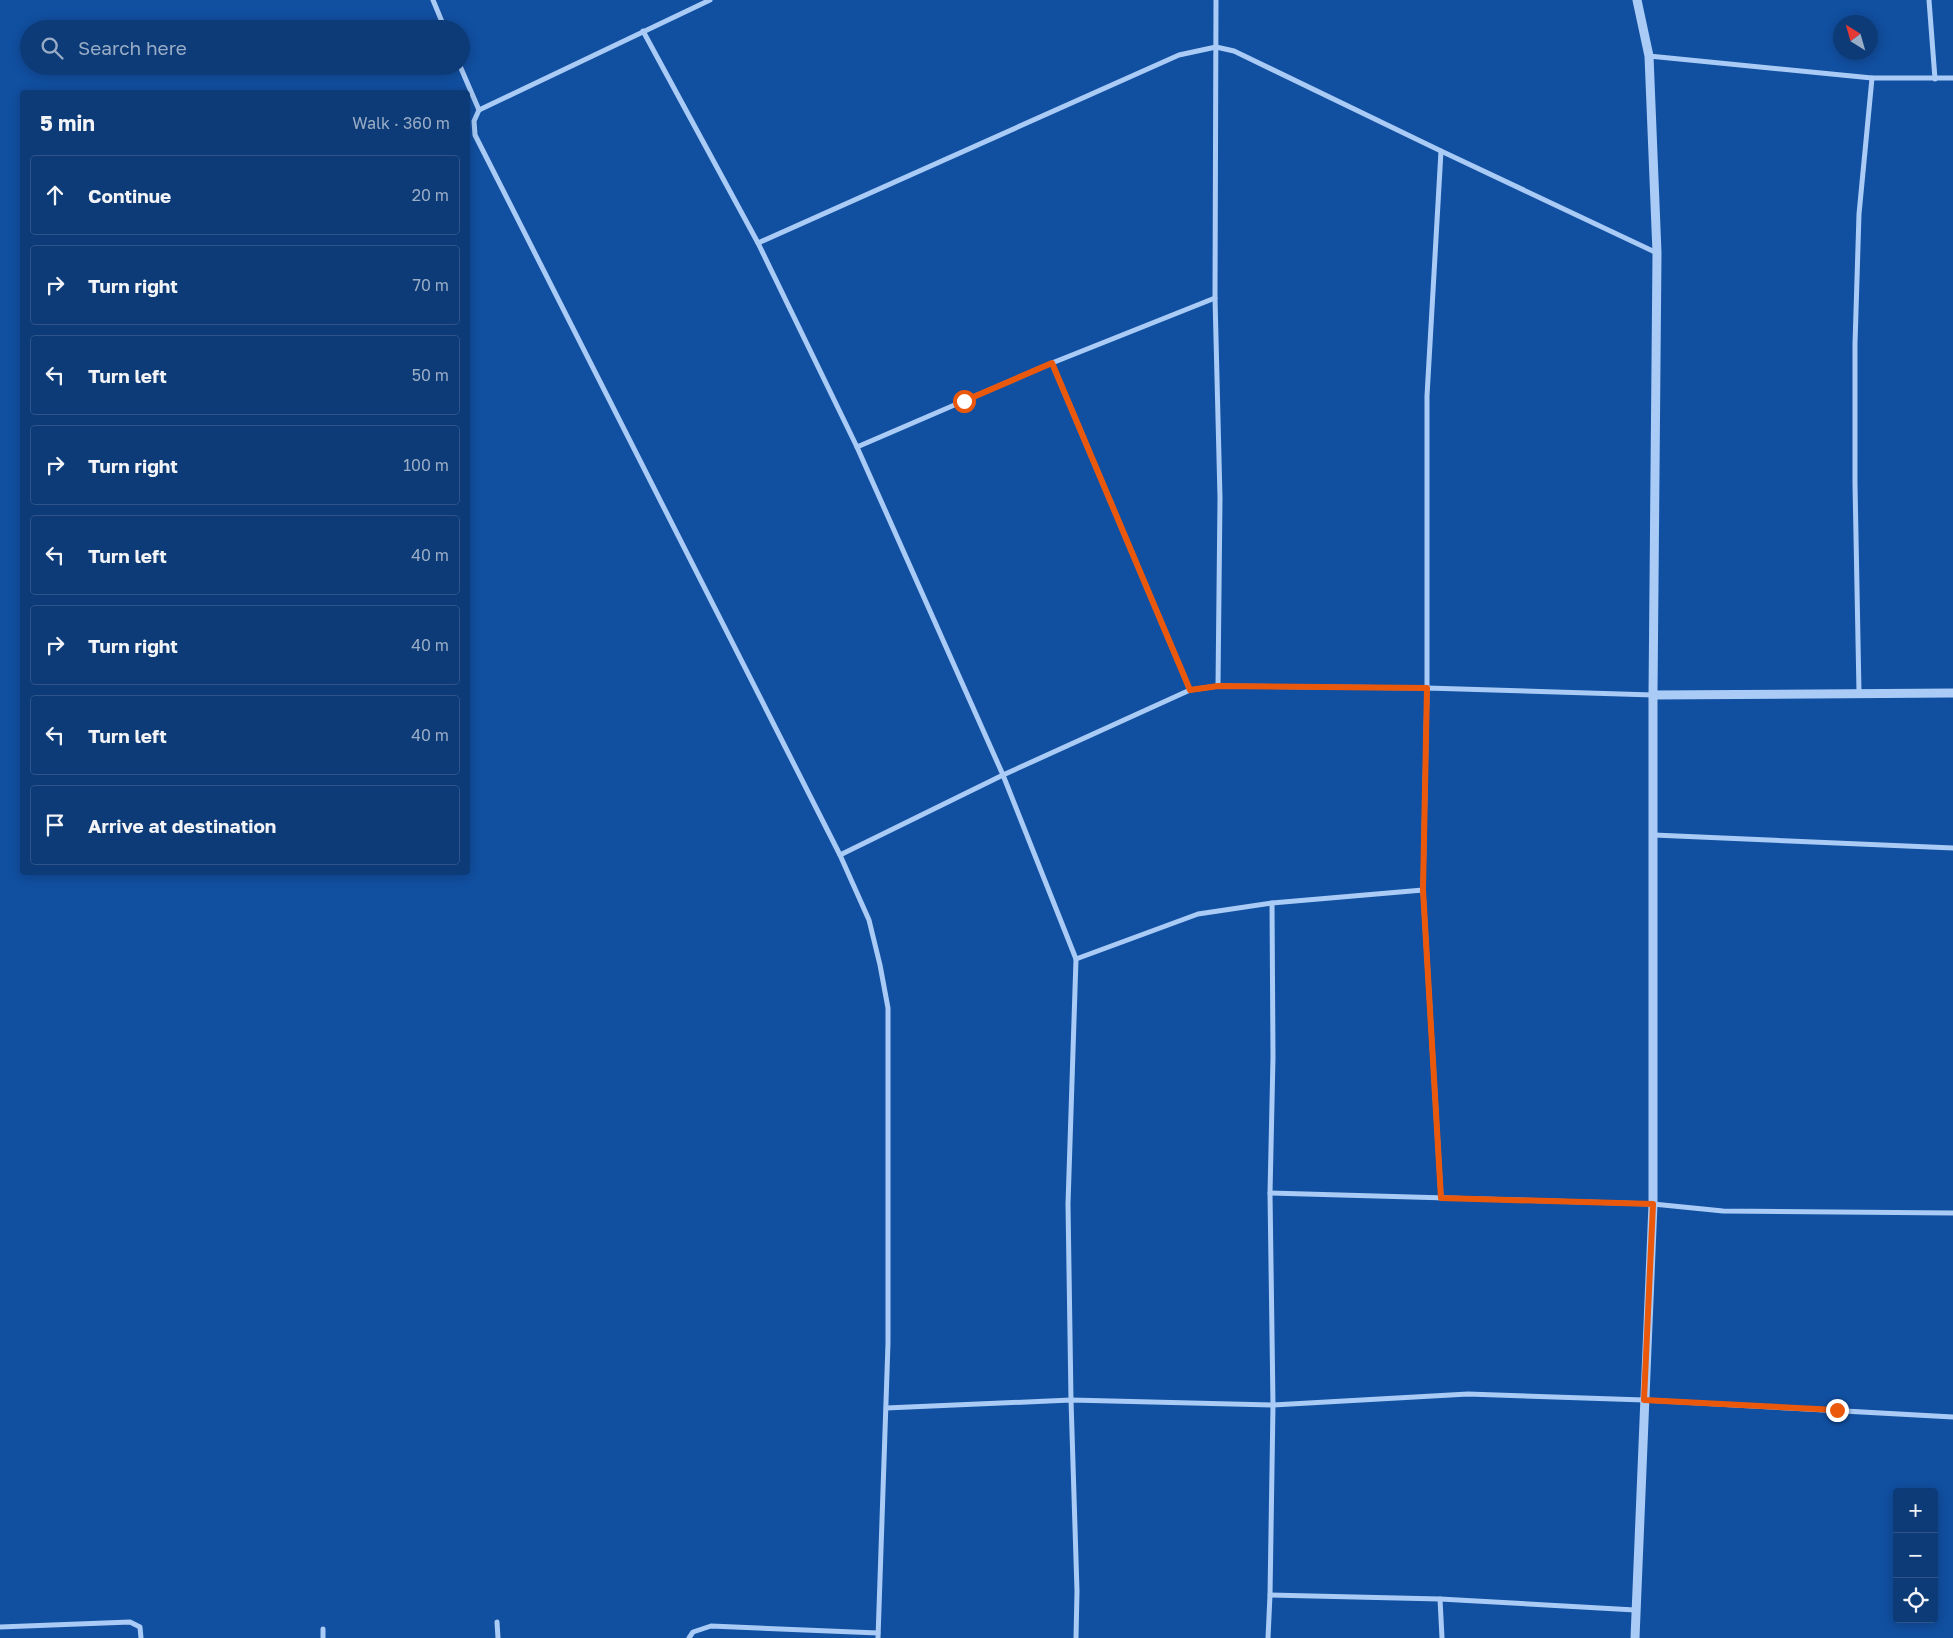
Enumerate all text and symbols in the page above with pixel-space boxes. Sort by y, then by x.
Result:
north arrow [1833,15,1878,60]
search box [20,20,470,75]
icon: search [38,34,66,62]
text: Search here [78,36,187,59]
text: 5 min [40,110,95,136]
text: Walk · 360 m [352,113,450,133]
icon: ahead [41,181,69,209]
text: Continue [88,184,171,207]
text: 20 m [412,185,449,205]
icon: right [41,271,69,299]
text: Turn right [88,274,178,297]
text: 70 m [412,275,449,295]
icon: left [41,361,69,389]
text: Turn left [88,364,167,387]
text: 50 m [412,365,449,385]
route start [953,390,976,413]
icon: right [41,451,69,479]
text: Turn right [88,454,178,477]
text: 100 m [403,455,449,475]
icon: left [41,541,69,569]
text: Turn left [88,544,167,567]
text: 40 m [411,545,449,565]
icon: right [41,631,69,659]
text: Turn right [88,634,178,657]
text: 40 m [411,635,449,655]
icon: left [41,721,69,749]
text: Turn left [88,724,167,747]
text: 40 m [411,725,449,745]
icon: arrive [41,811,69,839]
text: Arrive at destination [88,814,276,837]
route end [1826,1399,1849,1422]
map controls [1893,1488,1938,1623]
button: + [1893,1488,1938,1533]
button: − [1893,1533,1938,1578]
button: locate [1893,1578,1938,1623]

